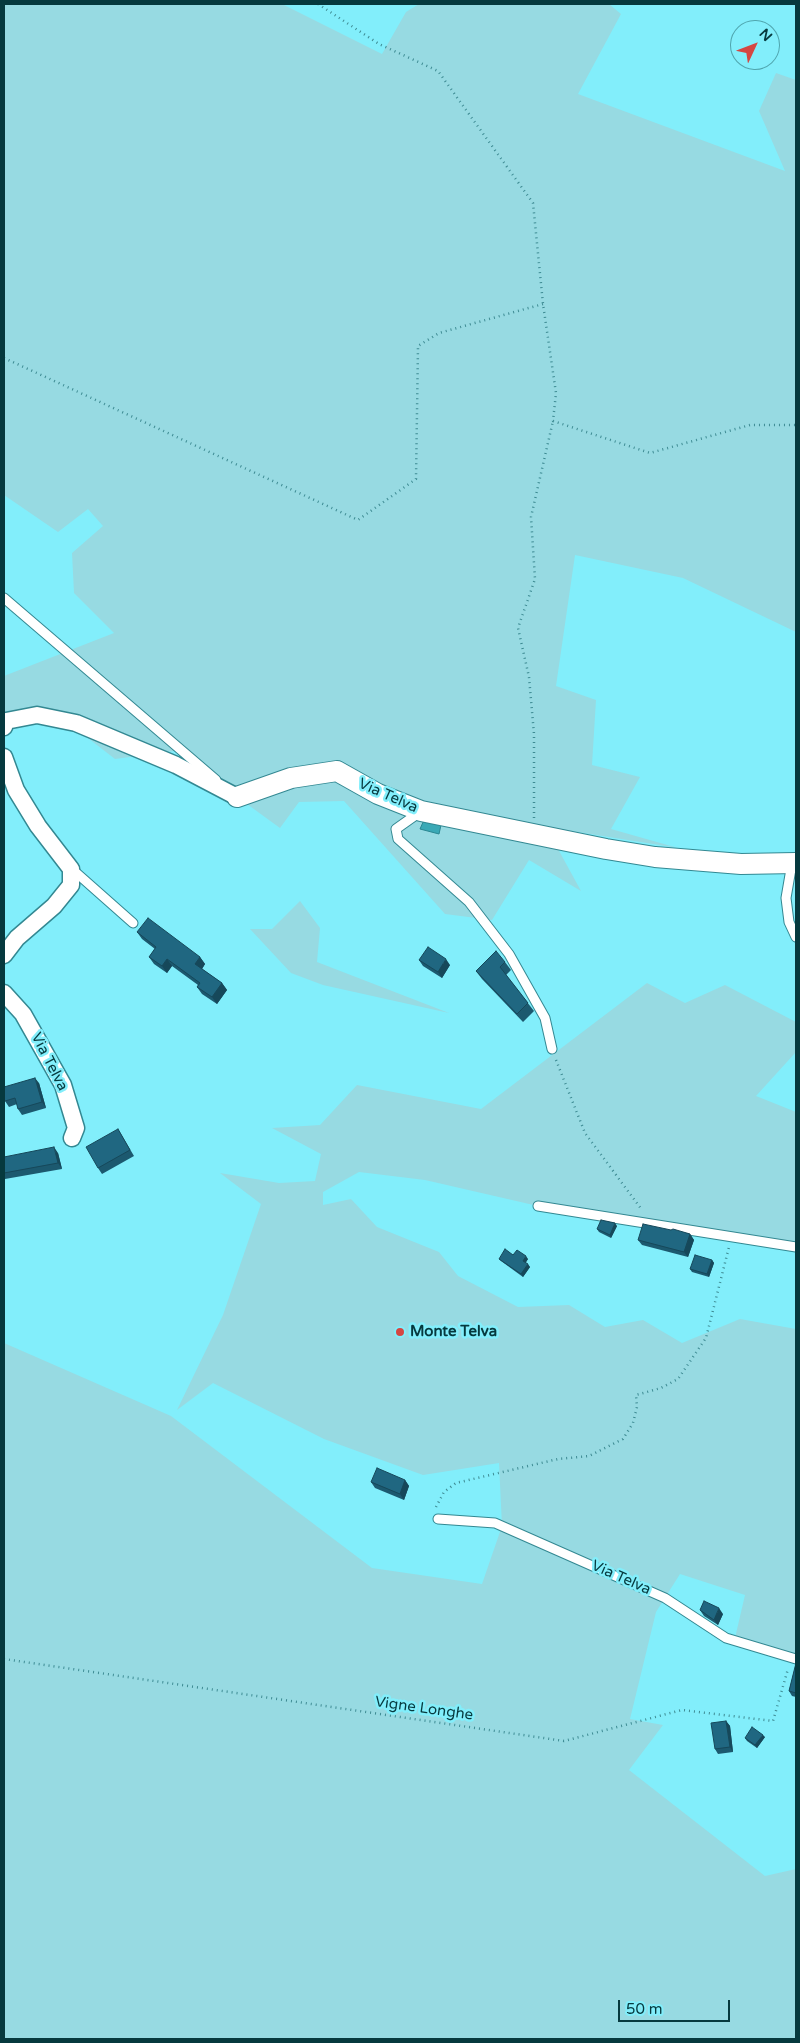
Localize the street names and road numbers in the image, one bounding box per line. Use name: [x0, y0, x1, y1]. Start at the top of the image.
street label: Via Telva: [356, 775, 420, 817]
street label: Via Telva: [27, 1030, 71, 1094]
street label: Via Telva: [589, 1557, 653, 1599]
street label: Vigne Longhe: [374, 1693, 474, 1725]

